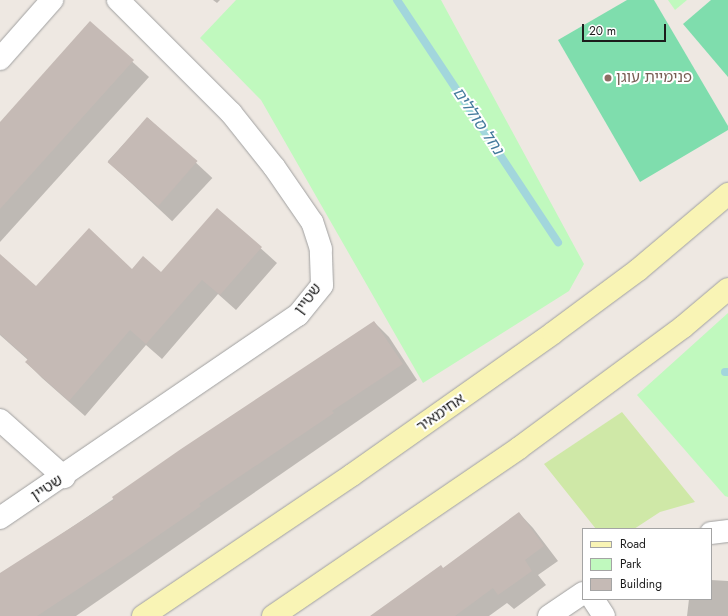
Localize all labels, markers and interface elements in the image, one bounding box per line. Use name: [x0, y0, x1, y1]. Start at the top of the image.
scale bar: [584, 16, 668, 42]
text: 20 m: [589, 22, 616, 40]
place label: פנימיית עוגן: [616, 69, 692, 87]
marker: פנימיית עוגן: [603, 73, 613, 83]
water label: נחל סוללים: [449, 84, 507, 158]
street label: שטיין: [291, 280, 325, 318]
street label: אחימאיר: [413, 390, 469, 436]
street label: שטיין: [28, 471, 66, 505]
legend: [582, 528, 712, 600]
text: Road: [620, 535, 646, 553]
text: Park: [620, 555, 641, 573]
text: Building: [620, 575, 662, 593]

